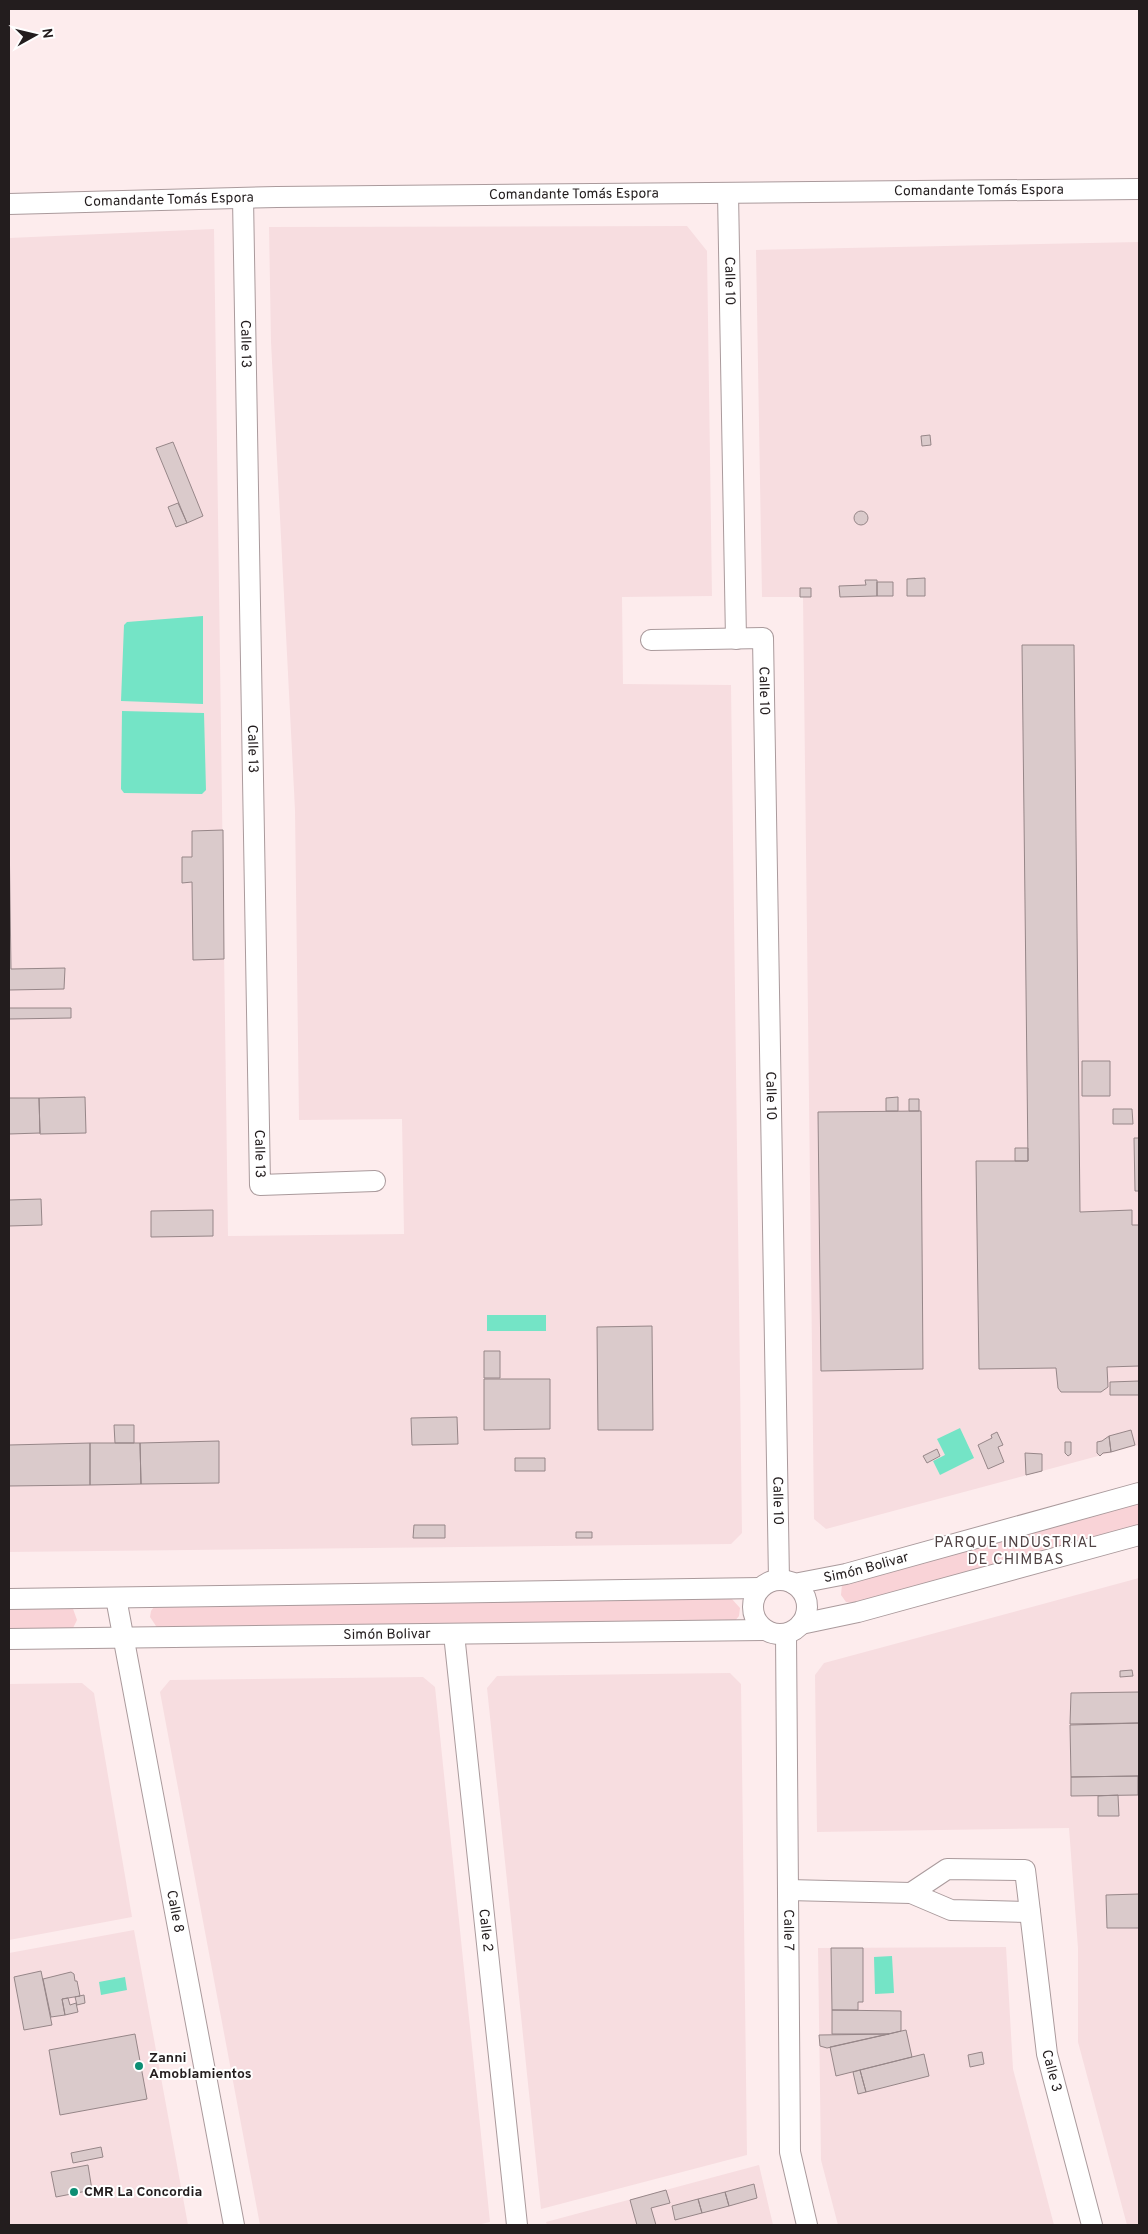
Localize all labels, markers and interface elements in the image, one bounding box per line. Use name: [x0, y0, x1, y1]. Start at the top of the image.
north arrow: [10, 10, 60, 60]
text: N: [37, 27, 56, 40]
street label: Comandante Tomás Espora: [894, 181, 1064, 200]
street label: Comandante Tomás Espora: [489, 185, 659, 204]
street label: Comandante Tomás Espora: [84, 189, 254, 211]
street label: Calle 10: [721, 256, 739, 306]
street label: Calle 13: [237, 320, 254, 368]
street label: Calle 10: [755, 666, 773, 716]
street label: Calle 13: [244, 725, 261, 773]
street label: Calle 10: [762, 1071, 780, 1120]
street label: Calle 13: [251, 1130, 268, 1178]
street label: Calle 10: [769, 1476, 787, 1525]
district label: PARQUE INDUSTRIAL DE CHIMBAS: [934, 1534, 1098, 1570]
street label: Simón Bolivar: [822, 1548, 911, 1587]
street label: Simón Bolivar: [343, 1625, 431, 1644]
street label: Calle 8: [163, 1889, 187, 1934]
street label: Calle 2: [475, 1908, 496, 1953]
street label: Calle 7: [780, 1909, 797, 1951]
street label: Calle 3: [1038, 2048, 1065, 2094]
place label: Zanni Amoblamientos: [149, 2050, 252, 2083]
marker: Zanni Amoblamientos: [133, 2060, 145, 2072]
place label: CMR La Concordia: [84, 2184, 202, 2201]
marker: CMR La Concordia: [68, 2186, 80, 2198]

